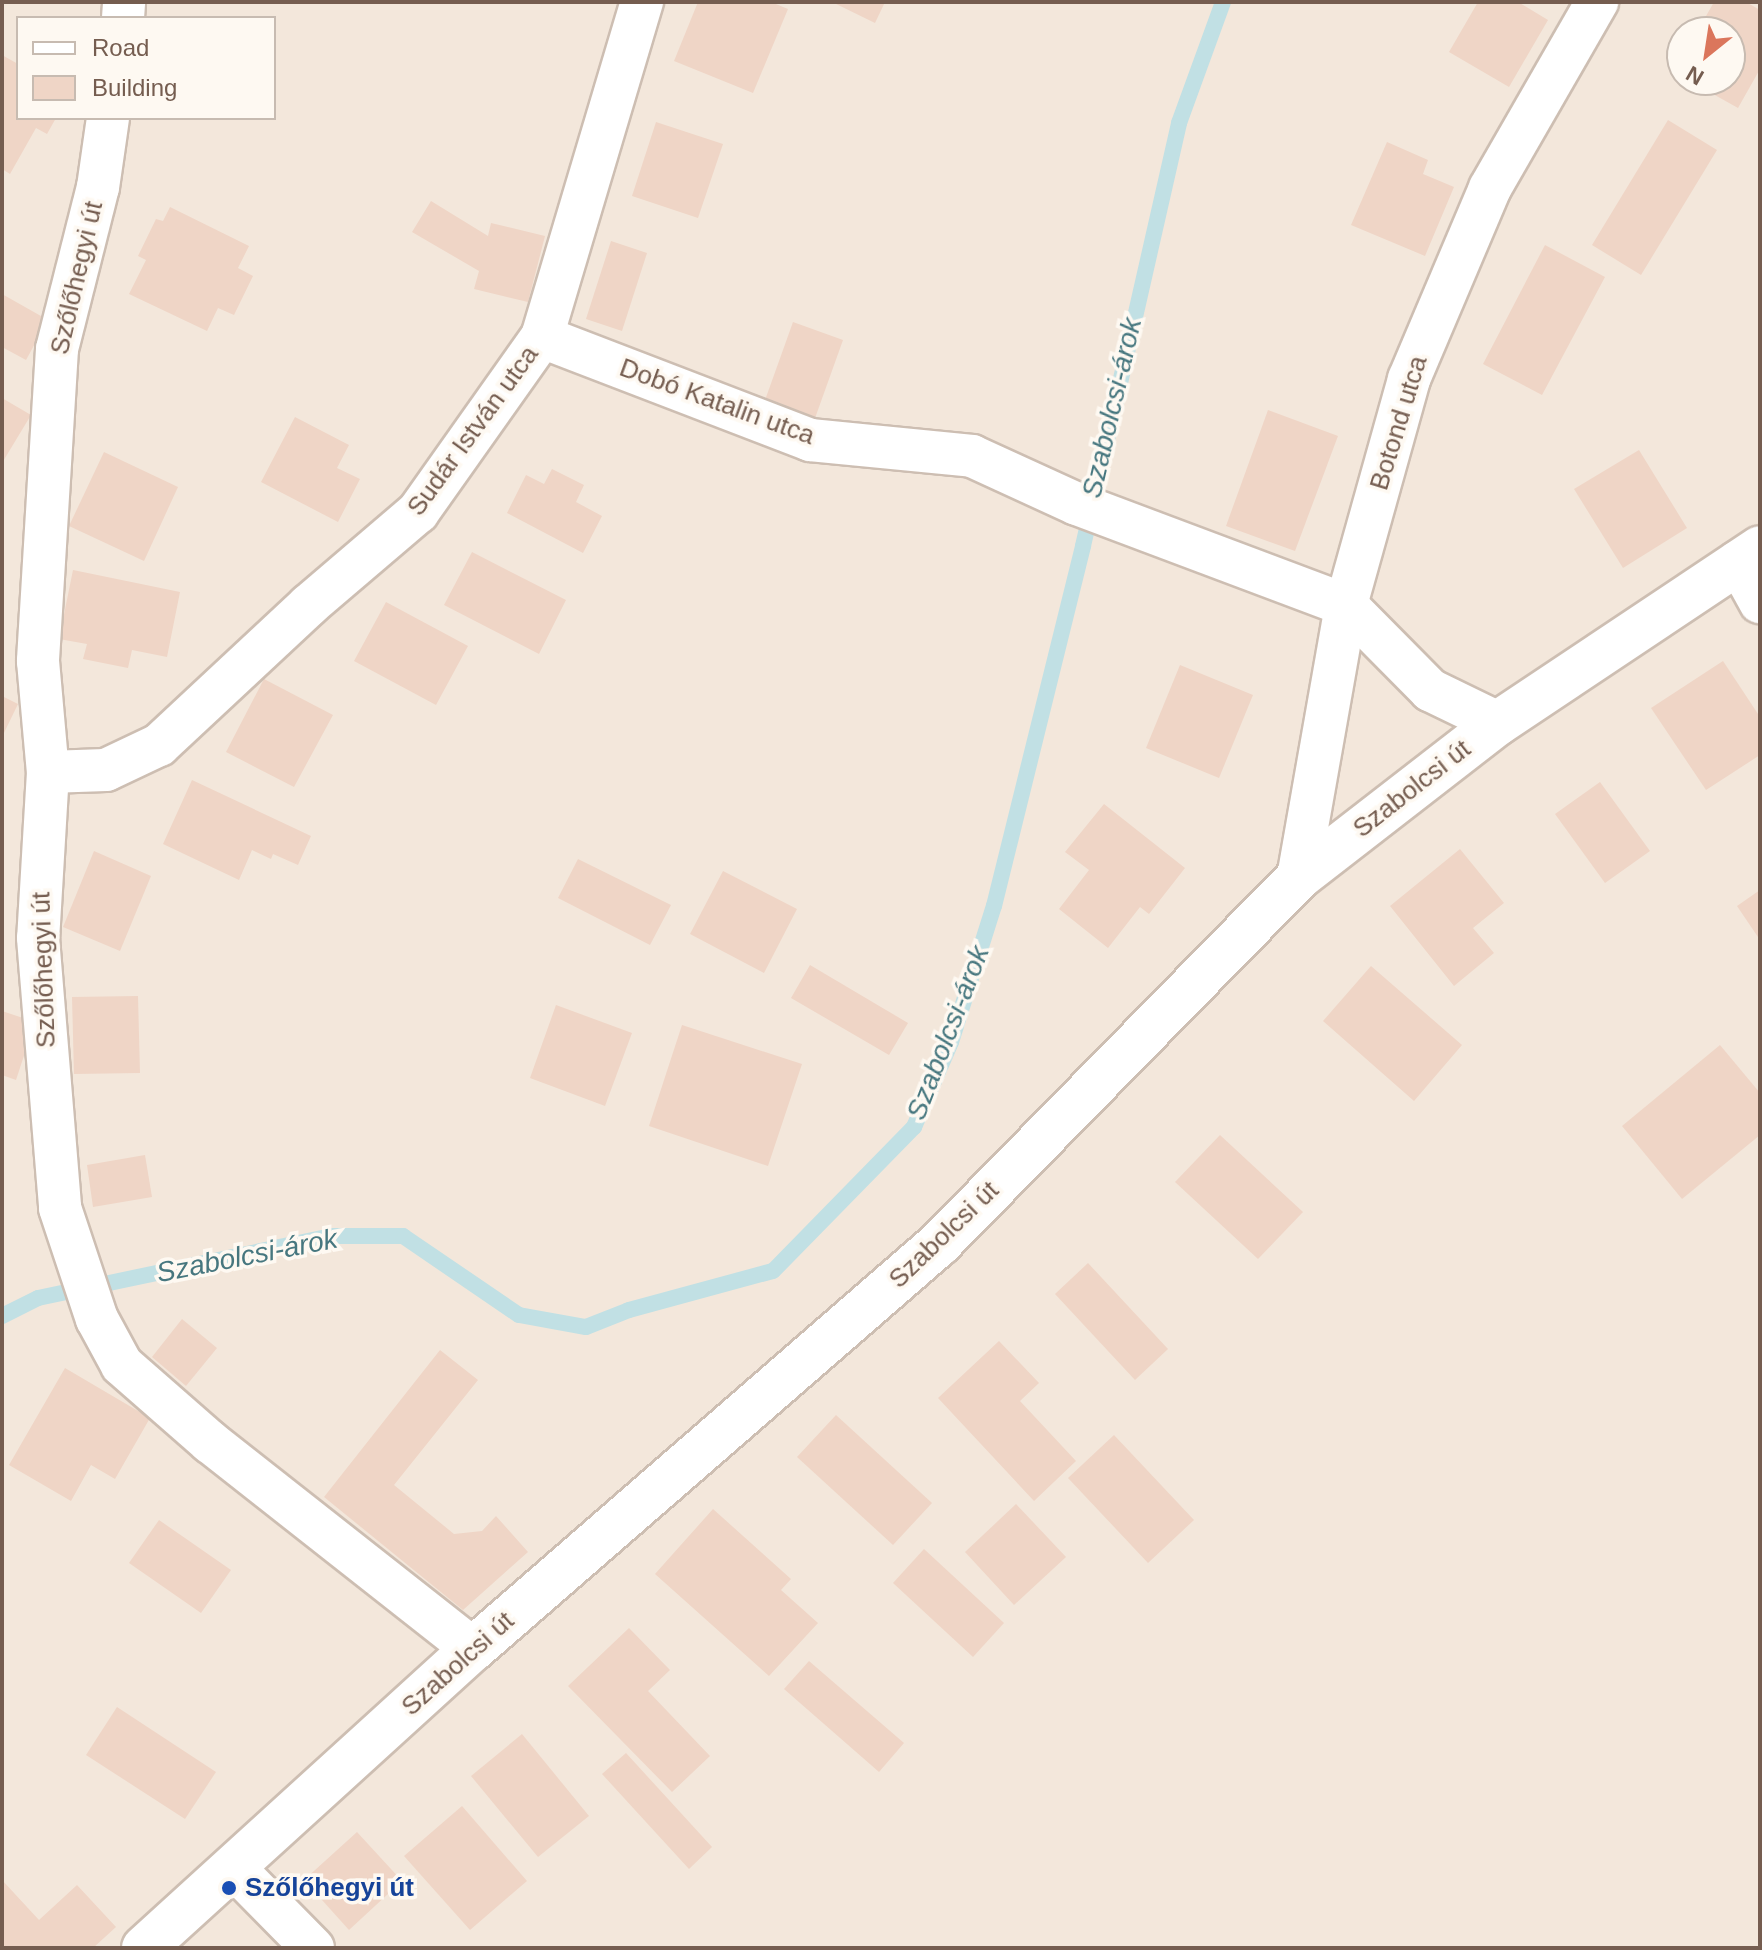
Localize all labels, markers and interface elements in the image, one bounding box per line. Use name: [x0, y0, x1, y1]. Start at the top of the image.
legend: [16, 16, 276, 120]
north arrow: [1666, 16, 1746, 96]
text: Road: [92, 34, 149, 61]
text: N: [1682, 61, 1708, 90]
text: Building: [92, 74, 177, 101]
street label: Szőlőhegyi út: [44, 198, 110, 358]
water label: Szabolcsi-árok: [1075, 315, 1149, 501]
street label: Sudár István utca: [401, 340, 545, 522]
street label: Dobó Katalin utca: [615, 352, 819, 452]
street label: Botond utca: [1364, 352, 1434, 494]
street label: Szabolcsi út: [1347, 734, 1477, 844]
street label: Szőlőhegyi út: [26, 891, 62, 1049]
water label: Szabolcsi-árok: [899, 941, 997, 1125]
street label: Szabolcsi út: [883, 1175, 1005, 1295]
water label: Szabolcsi-árok: [154, 1222, 340, 1290]
street label: Szabolcsi út: [395, 1606, 521, 1722]
place label: Szőlőhegyi út: [245, 1872, 414, 1904]
marker: Szőlőhegyi út: [220, 1879, 238, 1897]

